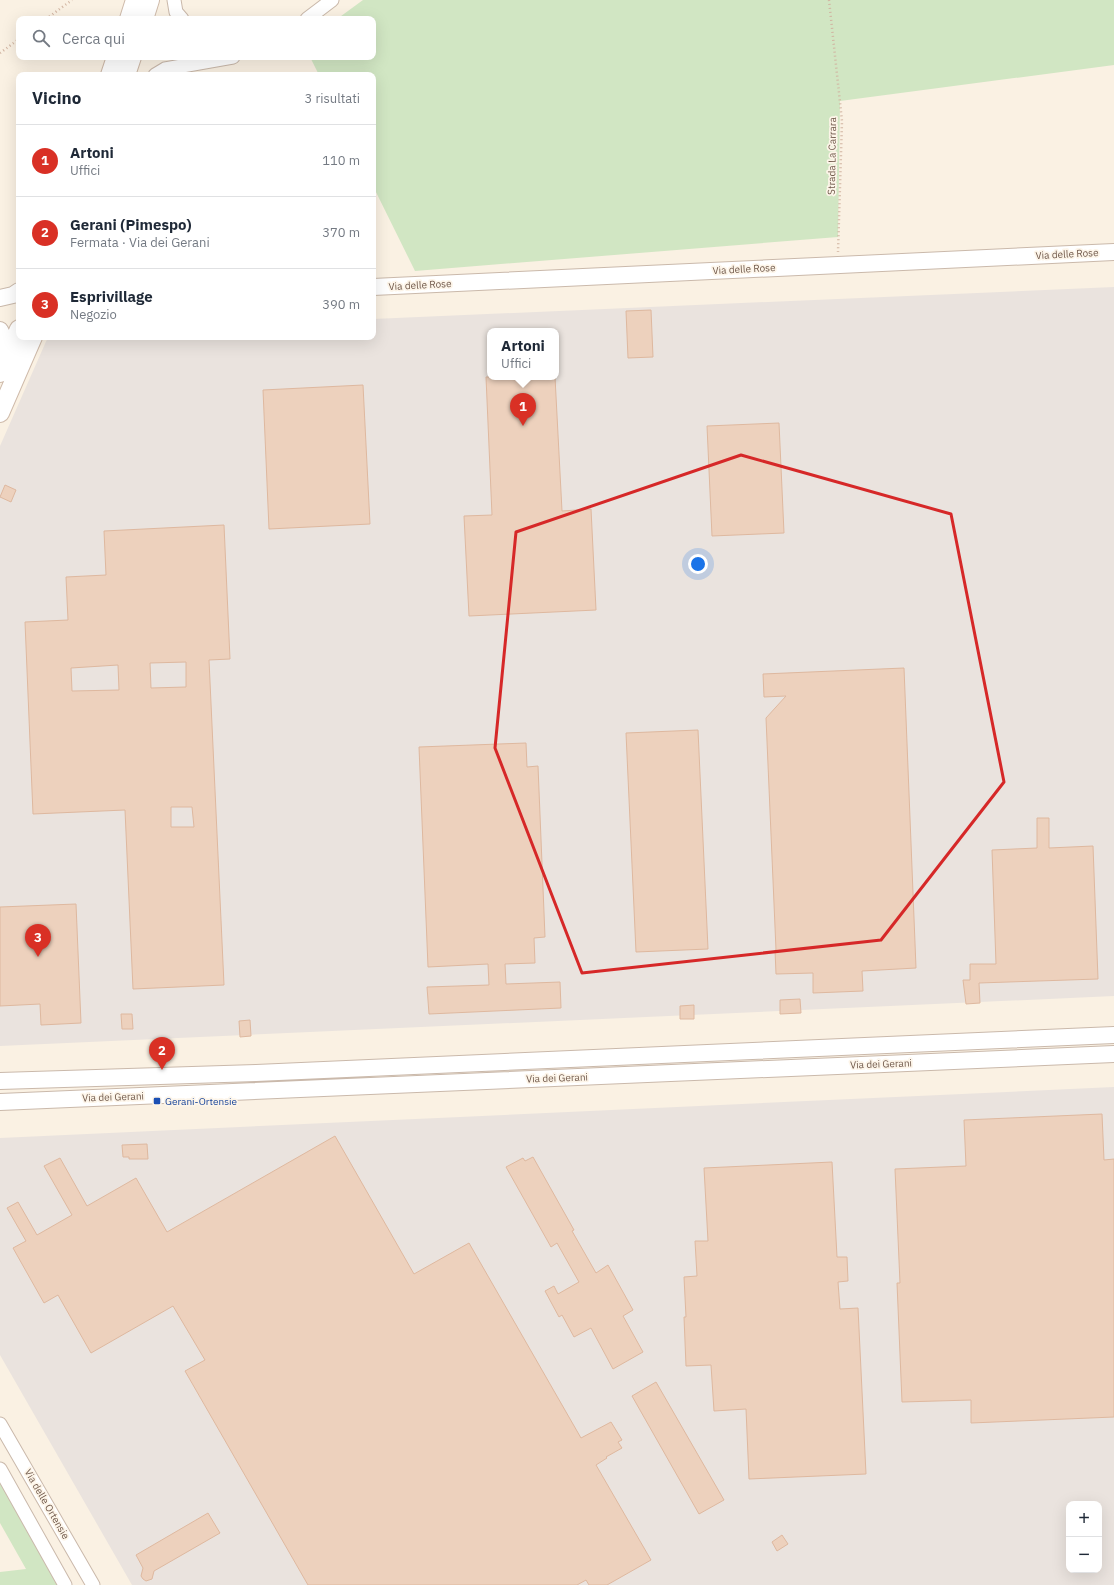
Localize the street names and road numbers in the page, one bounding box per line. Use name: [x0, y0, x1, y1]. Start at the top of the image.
street label: Strada La Carrara: [825, 116, 839, 195]
street label: Via delle Rose: [1035, 246, 1099, 262]
street label: Via delle Rose: [712, 261, 776, 277]
street label: Via delle Rose: [388, 277, 452, 293]
street label: Via dei Gerani: [850, 1056, 912, 1072]
street label: Via dei Gerani: [526, 1070, 588, 1086]
street label: Via dei Gerani: [82, 1089, 144, 1105]
street label: Via delle Ortensie: [22, 1466, 73, 1542]

